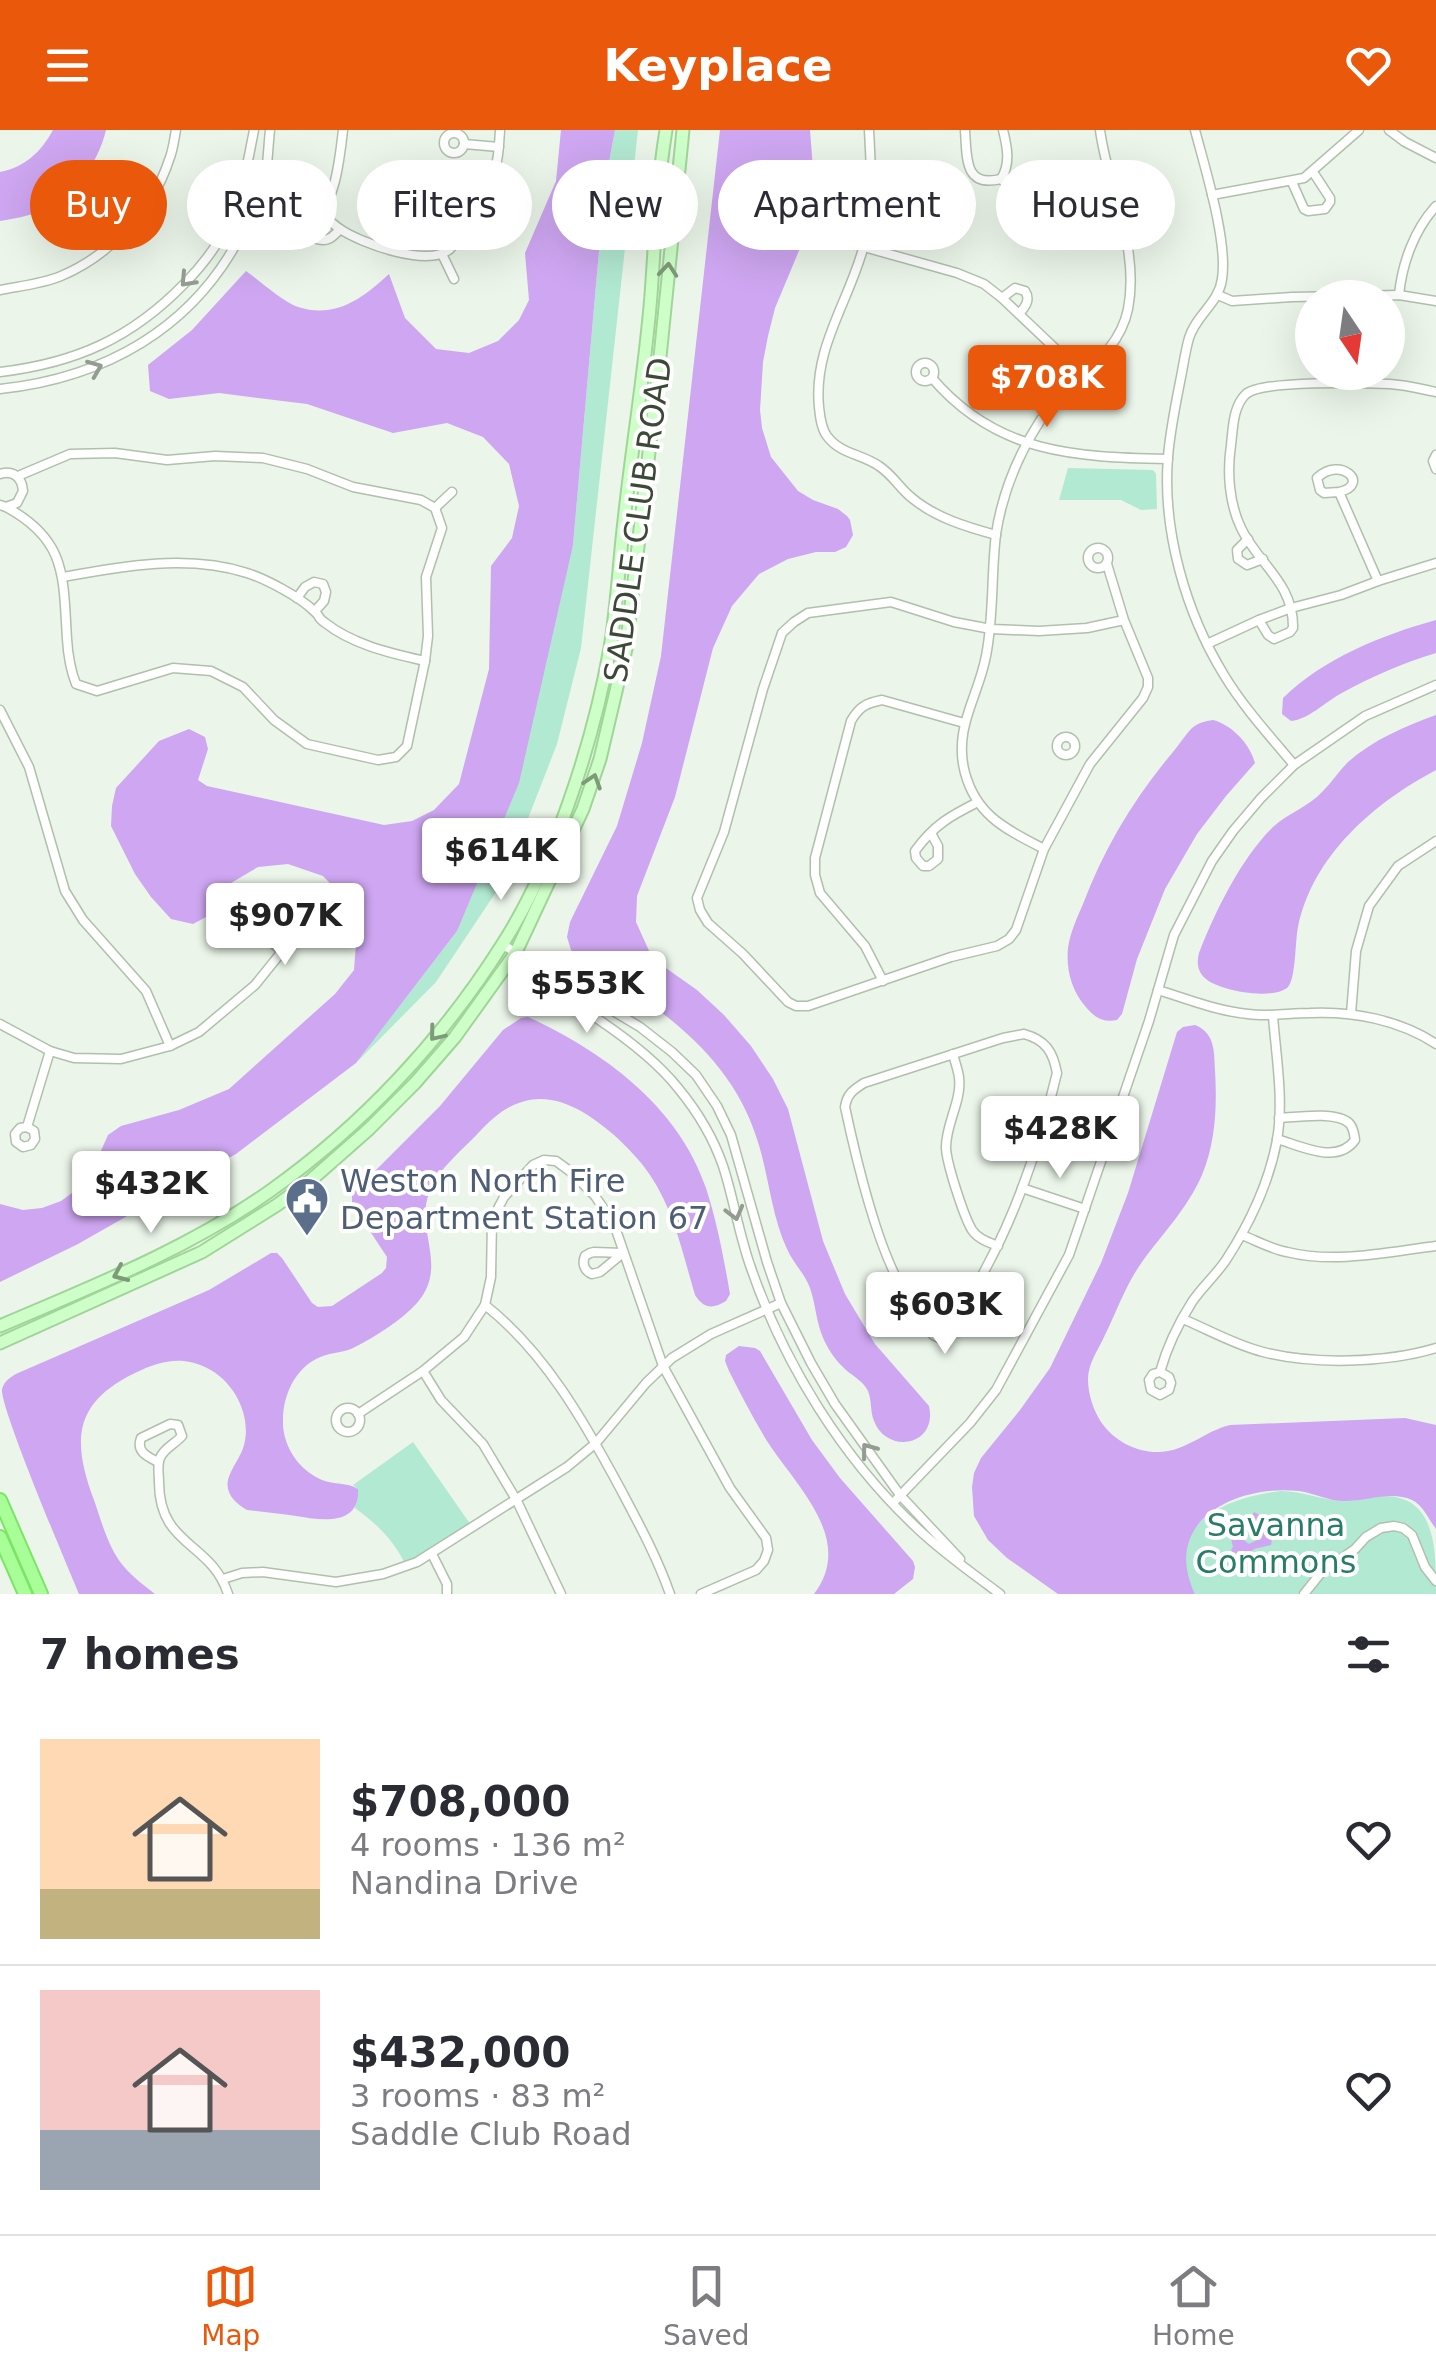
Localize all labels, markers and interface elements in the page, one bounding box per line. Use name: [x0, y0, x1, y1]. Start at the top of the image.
icon: menu: [40, 38, 95, 93]
icon: heart: [1341, 38, 1396, 93]
text: Keyplace: [603, 39, 833, 92]
chip: Buy: [30, 160, 167, 250]
chip: Rent: [187, 160, 337, 250]
chip: Filters: [357, 160, 532, 250]
chip: New: [552, 160, 698, 250]
chip: Apartment: [718, 160, 976, 250]
chip: House: [996, 160, 1175, 250]
one-way arrow: [657, 262, 679, 278]
one-way arrow: [181, 268, 199, 287]
north arrow: [1295, 280, 1405, 390]
map controls: [1295, 280, 1405, 390]
pin: $708K: [977, 345, 1117, 430]
street label: SADDLE CLUB ROAD: [596, 355, 680, 685]
text: $708K: [990, 358, 1104, 396]
one-way arrow: [85, 359, 102, 379]
one-way arrow: [581, 773, 601, 790]
pin: $614K: [431, 818, 571, 903]
text: $614K: [444, 831, 558, 869]
pin: $907K: [215, 883, 355, 968]
text: $907K: [228, 896, 342, 934]
pin: $553K: [517, 951, 657, 1036]
text: $553K: [530, 964, 644, 1002]
one-way arrow: [430, 1023, 448, 1041]
pin: $428K: [990, 1096, 1130, 1181]
text: $428K: [1003, 1109, 1117, 1147]
pin: $432K: [81, 1151, 221, 1236]
place label: Weston North Fire Department Station 67: [340, 1162, 708, 1237]
text: $432K: [94, 1164, 208, 1202]
public building icon: Weston North Fire Department Station 67: [284, 1176, 330, 1237]
one-way arrow: [724, 1204, 745, 1221]
one-way arrow: [112, 1262, 130, 1282]
pin: $603K: [875, 1272, 1015, 1357]
text: $603K: [888, 1285, 1002, 1323]
one-way arrow: [863, 1443, 880, 1461]
park label: Savanna Commons: [1196, 1506, 1356, 1581]
icon: filters: [1341, 1627, 1396, 1682]
text: 7 homes: [40, 1630, 240, 1679]
text: $708,000: [350, 1777, 571, 1826]
icon: home: [120, 1779, 240, 1899]
icon: heart: [1341, 1812, 1396, 1867]
text: 4 rooms · 136 m²: [350, 1826, 626, 1864]
text: Nandina Drive: [350, 1864, 578, 1902]
text: $432,000: [350, 2028, 571, 2077]
icon: home: [120, 2030, 240, 2150]
icon: heart: [1341, 2063, 1396, 2118]
text: 3 rooms · 83 m²: [350, 2077, 605, 2115]
text: Saddle Club Road: [350, 2115, 632, 2153]
tab: Map: [201, 2259, 260, 2352]
tab: Saved: [663, 2259, 749, 2352]
tab: Home: [1152, 2259, 1235, 2352]

